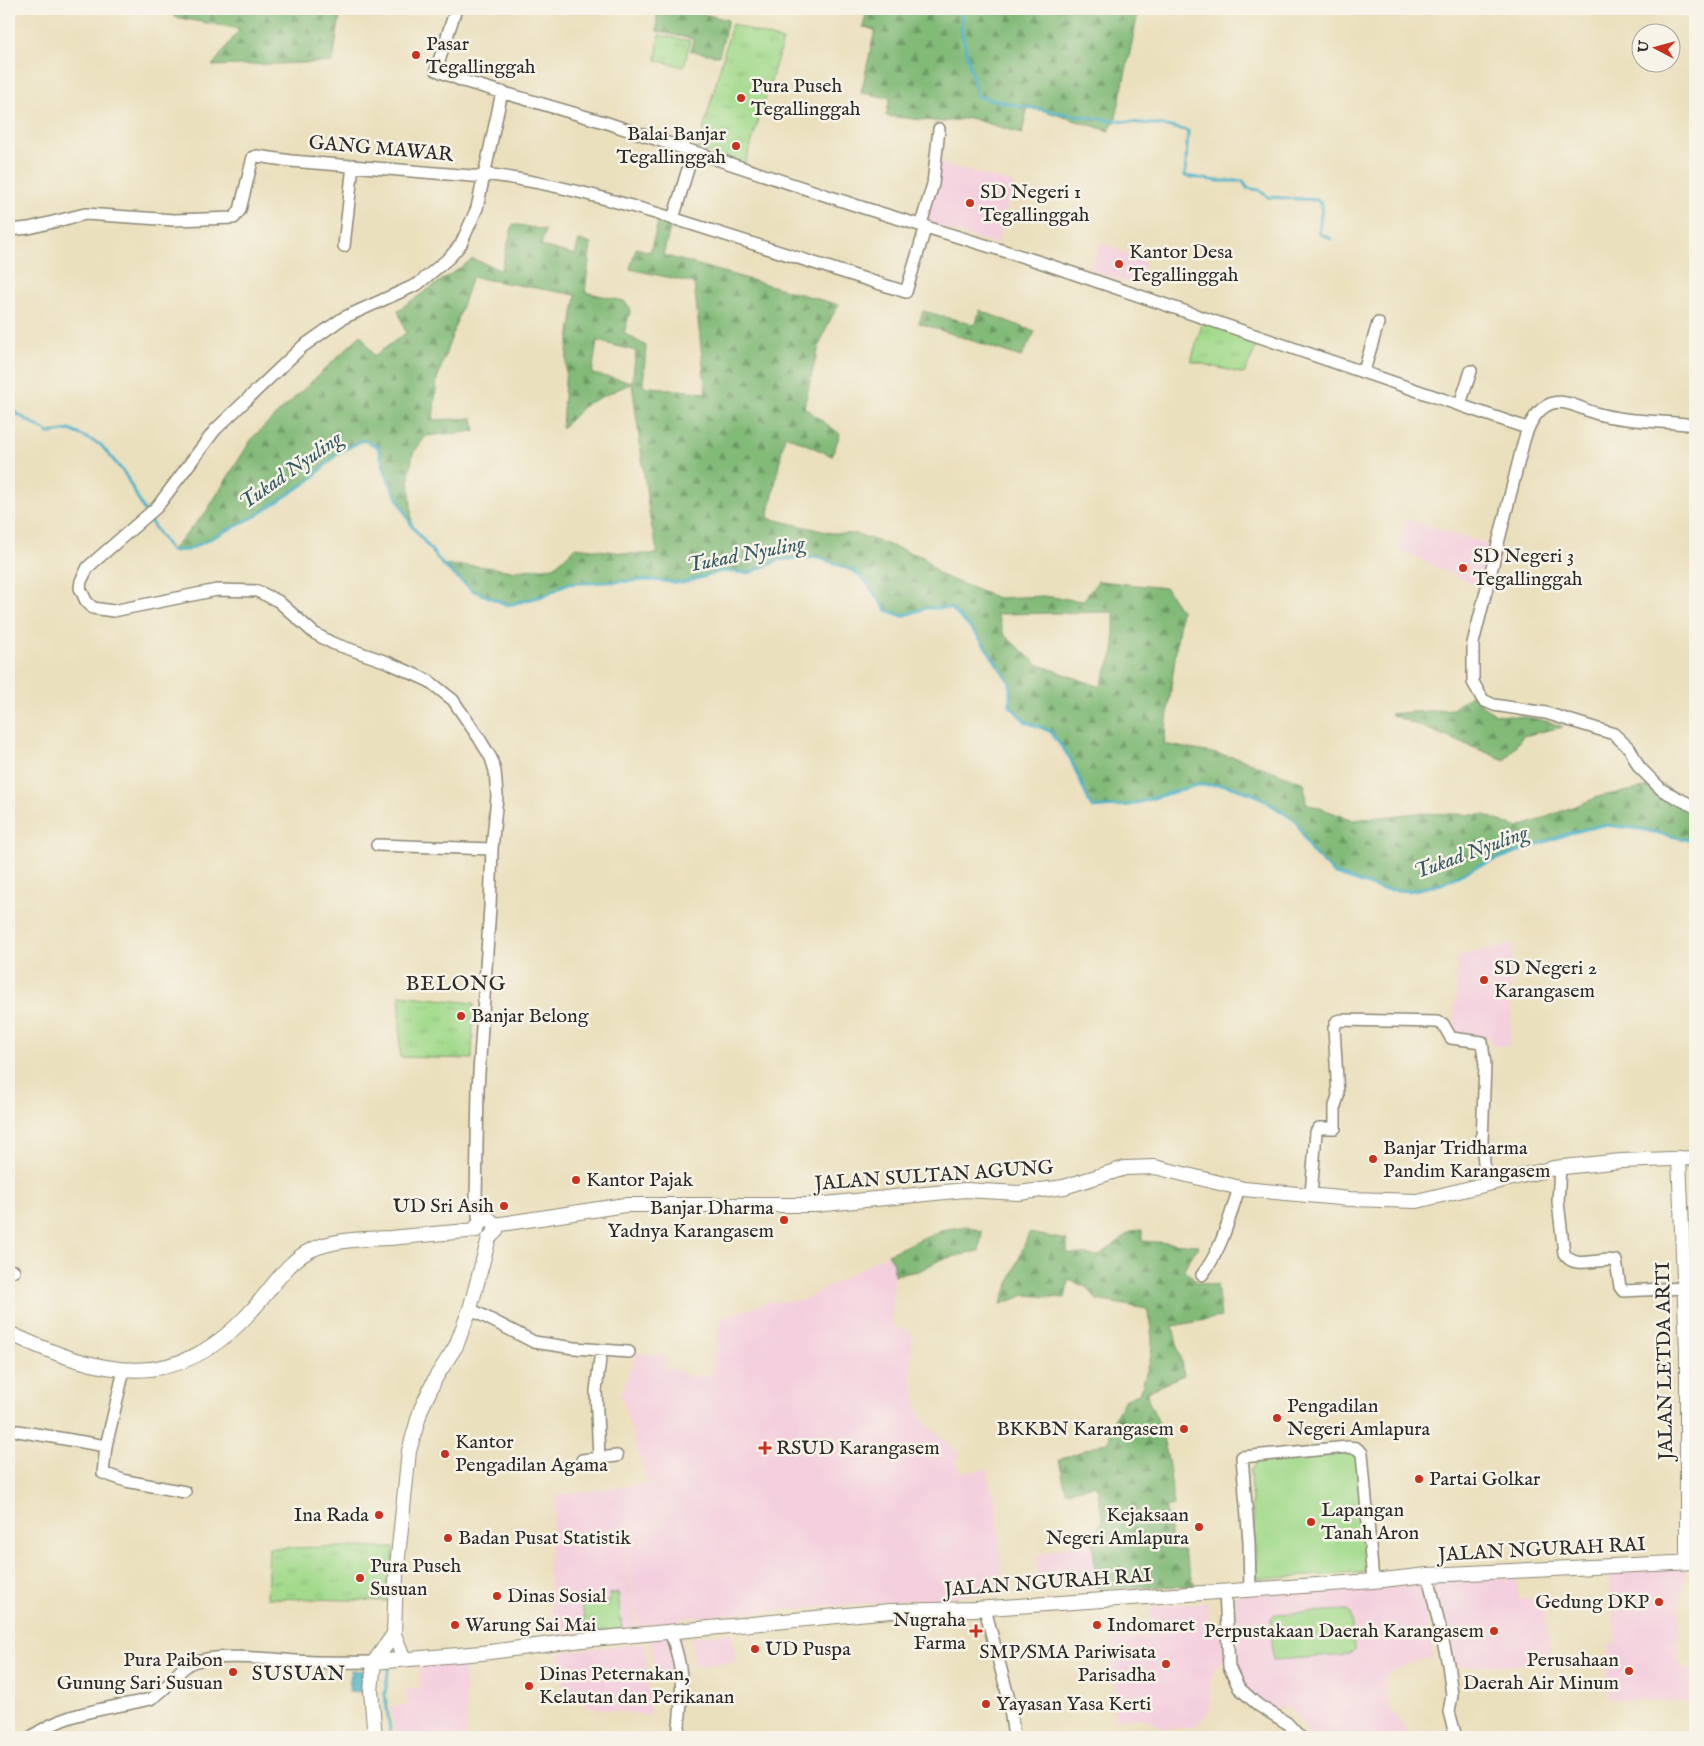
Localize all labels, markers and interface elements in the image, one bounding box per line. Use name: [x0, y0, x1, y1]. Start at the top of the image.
north arrow: [1632, 22, 1682, 72]
place label: Pasar Tegallinggah: [426, 32, 536, 80]
text: U: [1634, 39, 1654, 55]
marker: Pasar Tegallinggah: [410, 49, 422, 61]
place label: Pura Puseh Tegallinggah: [751, 74, 861, 122]
marker: Pura Puseh Tegallinggah: [735, 92, 747, 104]
place label: Balai Banjar Tegallinggah: [617, 122, 727, 170]
street label: GANG MAWAR: [308, 130, 455, 168]
marker: Balai Banjar Tegallinggah: [730, 140, 742, 152]
place label: SD Negeri 1 Tegallinggah: [980, 180, 1090, 228]
marker: SD Negeri 1 Tegallinggah: [964, 197, 976, 209]
place label: Kantor Desa Tegallinggah: [1129, 240, 1239, 288]
marker: Kantor Desa Tegallinggah: [1113, 258, 1125, 270]
water label: Tukad Nyuling: [234, 425, 348, 516]
water label: Tukad Nyuling: [685, 530, 808, 580]
place label: SD Negeri 3 Tegallinggah: [1473, 544, 1583, 592]
marker: SD Negeri 3 Tegallinggah: [1457, 562, 1469, 574]
water label: Tukad Nyuling: [1410, 820, 1533, 886]
place label: SD Negeri 2 Karangasem: [1494, 956, 1597, 1004]
district label: BELONG: [405, 971, 507, 998]
marker: SD Negeri 2 Karangasem: [1478, 974, 1490, 986]
place label: Banjar Belong: [471, 1004, 590, 1029]
marker: Banjar Belong: [455, 1010, 467, 1022]
place label: Banjar Tridharma Pandim Karangasem: [1383, 1136, 1550, 1184]
marker: Banjar Tridharma Pandim Karangasem: [1367, 1153, 1379, 1165]
street label: JALAN SULTAN AGUNG: [812, 1155, 1054, 1197]
place label: Kantor Pajak: [586, 1168, 693, 1193]
marker: Kantor Pajak: [570, 1174, 582, 1186]
place label: UD Sri Asih: [393, 1194, 494, 1219]
place label: Banjar Dharma Yadnya Karangasem: [608, 1196, 774, 1244]
marker: UD Sri Asih: [498, 1200, 510, 1212]
marker: Banjar Dharma Yadnya Karangasem: [778, 1214, 790, 1226]
street label: JALAN LETDA ARTI: [1651, 1261, 1679, 1462]
place label: Pengadilan Negeri Amlapura: [1287, 1394, 1431, 1442]
marker: Pengadilan Negeri Amlapura: [1271, 1412, 1283, 1424]
place label: BKKBN Karangasem: [996, 1417, 1174, 1442]
marker: BKKBN Karangasem: [1178, 1423, 1190, 1435]
place label: Kantor Pengadilan Agama: [455, 1430, 608, 1478]
place label: RSUD Karangasem: [776, 1436, 940, 1461]
marker: RSUD Karangasem: [758, 1441, 772, 1455]
marker: Kantor Pengadilan Agama: [439, 1448, 451, 1460]
place label: Partai Golkar: [1429, 1467, 1541, 1492]
marker: Partai Golkar: [1413, 1473, 1425, 1485]
place label: Lapangan Tanah Aron: [1321, 1498, 1420, 1546]
place label: Ina Rada: [294, 1503, 369, 1528]
place label: Kejaksaan Negeri Amlapura: [1046, 1503, 1189, 1551]
marker: Ina Rada: [373, 1509, 385, 1521]
marker: Lapangan Tanah Aron: [1305, 1516, 1317, 1528]
marker: Kejaksaan Negeri Amlapura: [1193, 1521, 1205, 1533]
place label: Badan Pusat Statistik: [458, 1526, 631, 1551]
marker: Badan Pusat Statistik: [442, 1532, 454, 1544]
street label: JALAN NGURAH RAI: [1436, 1532, 1647, 1568]
place label: Pura Puseh Susuan: [370, 1554, 461, 1602]
street label: JALAN NGURAH RAI: [942, 1563, 1153, 1603]
marker: Pura Puseh Susuan: [354, 1572, 366, 1584]
place label: Dinas Sosial: [507, 1584, 607, 1609]
marker: Dinas Sosial: [491, 1590, 503, 1602]
place label: Gedung DKP: [1535, 1590, 1649, 1615]
marker: Gedung DKP: [1653, 1596, 1665, 1608]
place label: Nugraha Farma: [893, 1608, 966, 1656]
place label: Warung Sai Mai: [465, 1613, 596, 1638]
place label: Indomaret: [1107, 1613, 1195, 1638]
marker: Warung Sai Mai: [449, 1619, 461, 1631]
marker: Indomaret: [1091, 1619, 1103, 1631]
place label: Perpustakaan Daerah Karangasem: [1204, 1619, 1484, 1644]
marker: Nugraha Farma: [970, 1625, 982, 1637]
marker: Perpustakaan Daerah Karangasem: [1488, 1625, 1500, 1637]
place label: UD Puspa: [765, 1637, 851, 1662]
place label: SMP/SMA Pariwisata Parisadha: [979, 1640, 1156, 1688]
marker: UD Puspa: [749, 1643, 761, 1655]
place label: Pura Paibon Gunung Sari Susuan: [57, 1648, 223, 1696]
place label: Perusahaan Daerah Air Minum: [1463, 1648, 1619, 1696]
marker: SMP/SMA Pariwisata Parisadha: [1160, 1658, 1172, 1670]
district label: SUSUAN: [252, 1661, 346, 1688]
place label: Dinas Peternakan, Kelautan dan Perikanan: [539, 1662, 735, 1710]
marker: Perusahaan Daerah Air Minum: [1623, 1665, 1635, 1677]
marker: Pura Paibon Gunung Sari Susuan: [227, 1666, 239, 1678]
marker: Dinas Peternakan, Kelautan dan Perikanan: [523, 1680, 535, 1692]
place label: Yayasan Yasa Kerti: [996, 1692, 1151, 1717]
marker: Yayasan Yasa Kerti: [980, 1698, 992, 1710]

